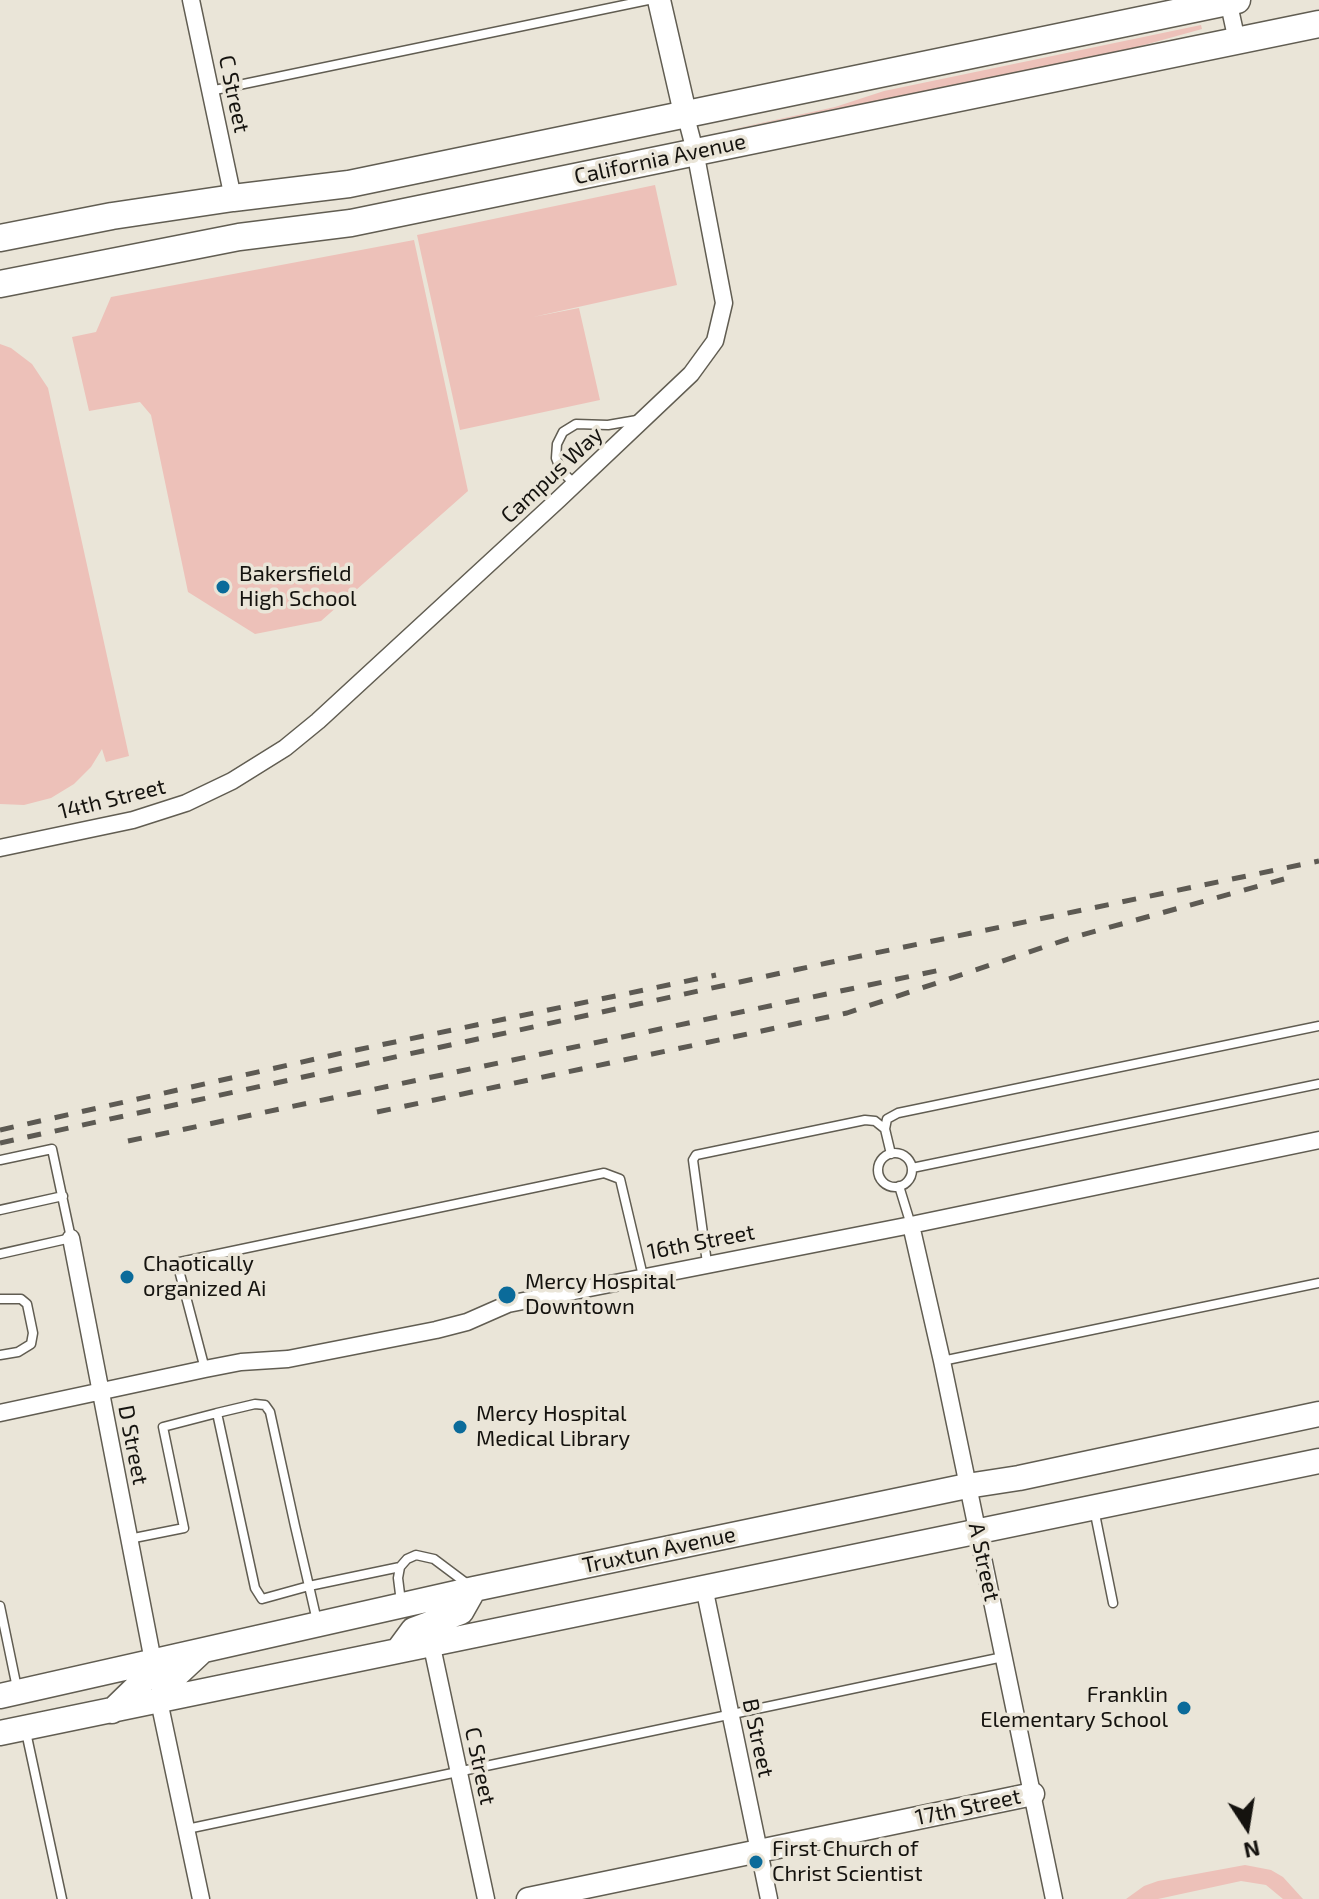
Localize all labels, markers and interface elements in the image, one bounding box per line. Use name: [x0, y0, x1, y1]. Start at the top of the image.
street label: C Street: [213, 53, 255, 135]
street label: California Avenue: [572, 128, 748, 190]
street label: Campus Way: [496, 421, 608, 529]
place label: Bakersfield High School: [239, 561, 357, 612]
marker: Bakersfield High School: [214, 578, 232, 596]
street label: 14th Street: [56, 773, 168, 825]
street label: 16th Street: [645, 1219, 757, 1265]
place label: Chaotically organized Ai: [143, 1251, 266, 1302]
marker: Chaotically organized Ai: [118, 1268, 136, 1286]
place label: Mercy Hospital Downtown: [525, 1269, 676, 1320]
marker: Mercy Hospital Downtown: [496, 1284, 518, 1306]
place label: Mercy Hospital Medical Library: [476, 1401, 630, 1452]
street label: D Street: [112, 1403, 154, 1487]
marker: Mercy Hospital Medical Library: [451, 1418, 469, 1436]
street label: A Street: [963, 1520, 1005, 1604]
street label: Truxtun Avenue: [580, 1521, 738, 1579]
place label: Franklin Elementary School: [980, 1682, 1168, 1734]
street label: B Street: [737, 1696, 779, 1780]
marker: Franklin Elementary School: [1175, 1699, 1193, 1717]
street label: C Street: [459, 1725, 501, 1807]
street label: 17th Street: [913, 1783, 1023, 1831]
north arrow: [1207, 1787, 1287, 1867]
place label: First Church of Christ Scientist: [772, 1836, 923, 1888]
text: N: [1242, 1836, 1262, 1865]
marker: First Church of Christ Scientist: [747, 1853, 765, 1871]

